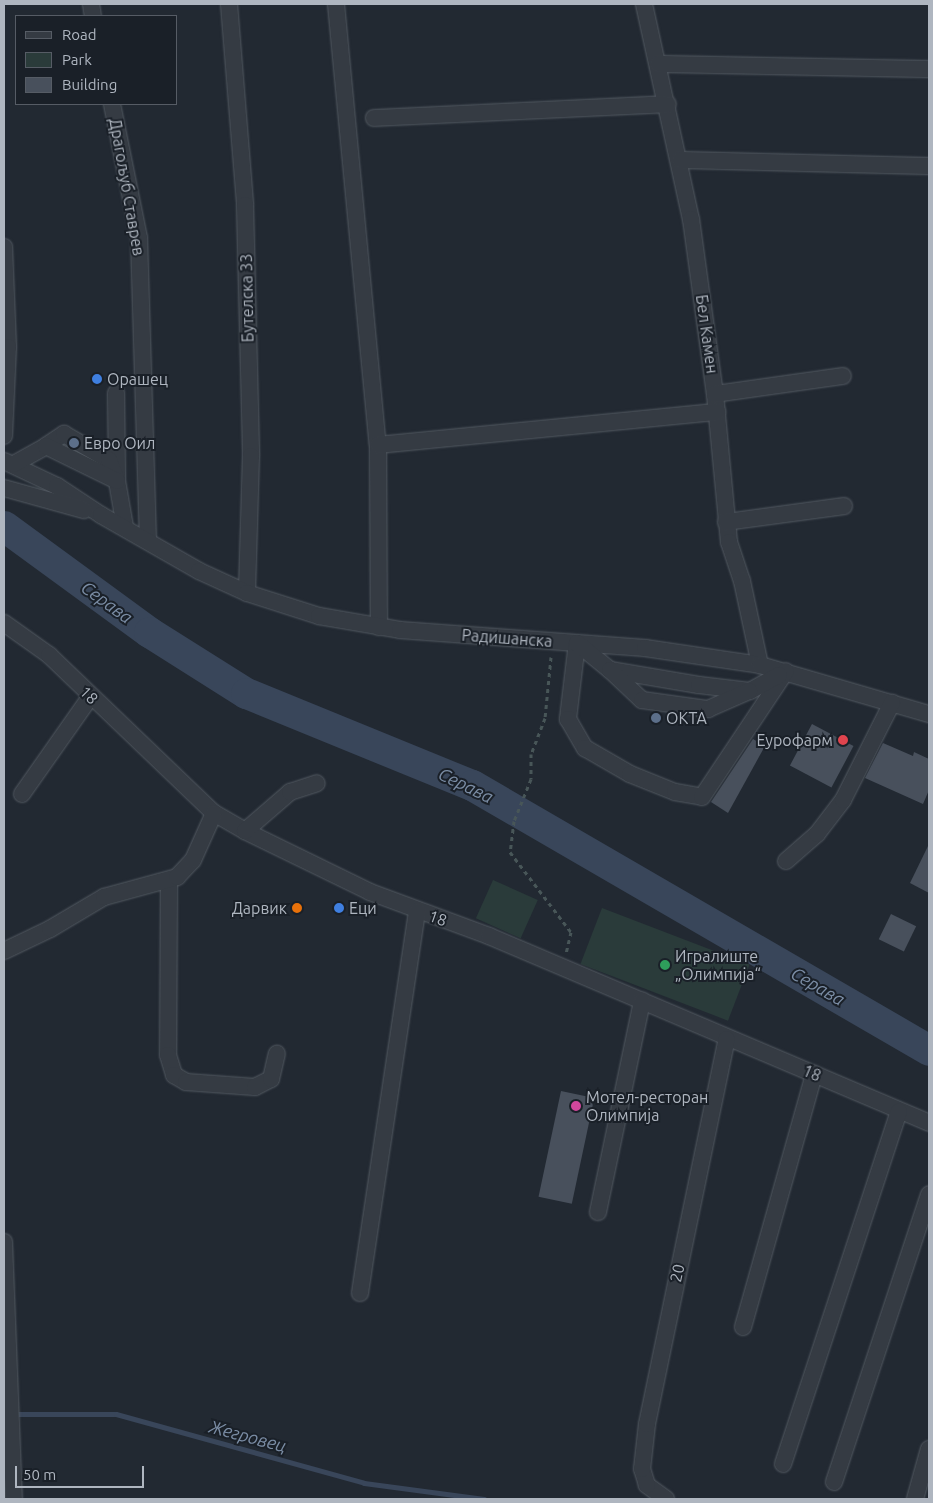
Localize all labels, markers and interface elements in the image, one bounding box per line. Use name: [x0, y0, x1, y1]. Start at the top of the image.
legend: [15, 15, 178, 105]
text: Road: [62, 26, 97, 43]
text: Park: [62, 51, 92, 68]
text: Building: [62, 76, 117, 93]
street label: Драгољуб Ставрев: [105, 117, 149, 257]
street label: Бутелска 33: [237, 253, 257, 343]
street label: Бел Камен: [692, 293, 722, 375]
place label: Орашец: [107, 369, 168, 389]
marker: Орашец: [91, 373, 103, 385]
place label: Евро Оил: [84, 433, 155, 453]
marker: Евро Оил: [68, 437, 80, 449]
water label: Серава: [77, 576, 137, 628]
street label: Радишанска: [461, 625, 553, 651]
street label: 18: [76, 682, 102, 708]
place label: OKTA: [666, 708, 707, 728]
marker: OKTA: [650, 712, 662, 724]
place label: Еурофарм: [756, 730, 833, 750]
marker: Еурофарм: [837, 734, 849, 746]
water label: Серава: [435, 762, 497, 808]
place label: Дарвик: [232, 898, 287, 918]
place label: Еци: [349, 898, 377, 918]
marker: Дарвик: [291, 902, 303, 914]
marker: Еци: [333, 902, 345, 914]
street label: 18: [426, 906, 450, 930]
place label: Игралиште „Олимпија“: [675, 946, 761, 984]
marker: Игралиште „Олимпија“: [659, 959, 671, 971]
water label: Серава: [787, 962, 849, 1010]
street label: 18: [800, 1061, 824, 1085]
place label: Мотел-ресторан Олимпија: [586, 1087, 708, 1125]
marker: Мотел-ресторан Олимпија: [570, 1100, 582, 1112]
street label: 20: [666, 1262, 688, 1284]
water label: Жегровец: [207, 1415, 289, 1457]
scale bar: [18, 1456, 146, 1488]
text: 50 m: [23, 1466, 56, 1483]

